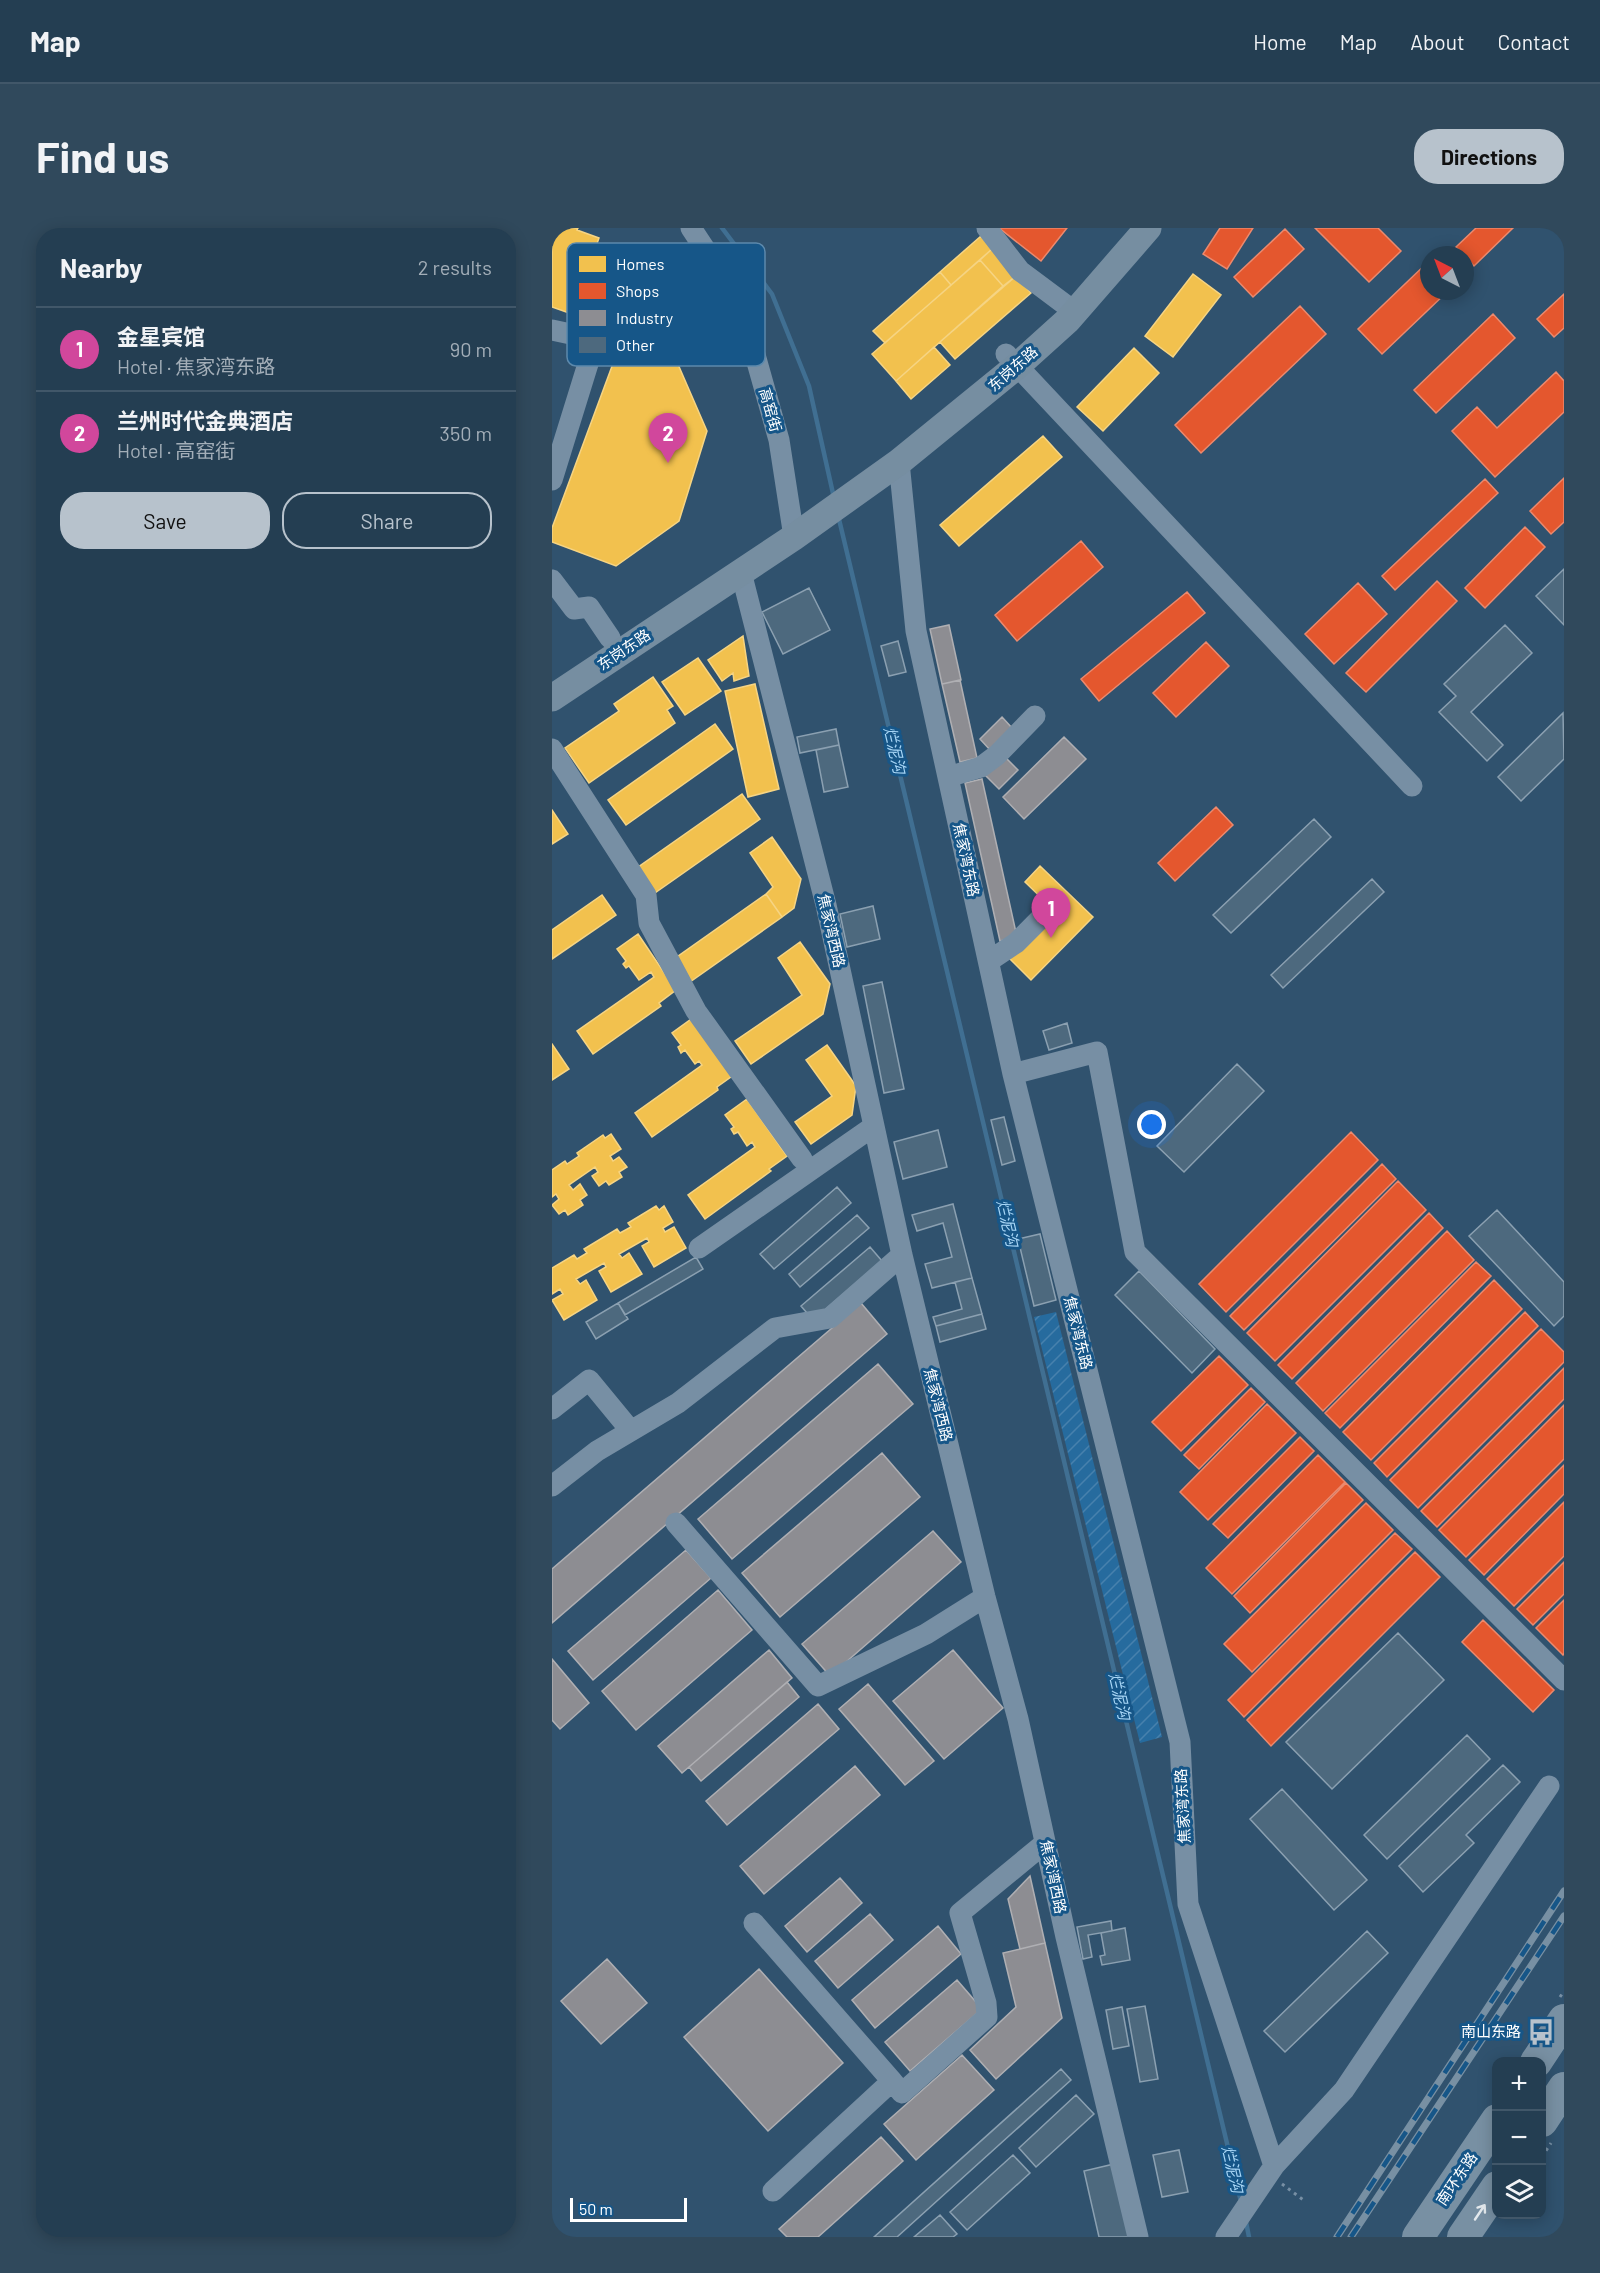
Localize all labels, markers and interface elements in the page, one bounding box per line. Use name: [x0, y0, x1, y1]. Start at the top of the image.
text: Map: [30, 24, 81, 58]
text: Home: [1253, 29, 1307, 54]
text: Map: [1340, 29, 1377, 54]
text: About: [1410, 29, 1465, 54]
text: Contact: [1498, 29, 1570, 54]
button: Directions: [1414, 129, 1564, 184]
text: Find us: [36, 131, 169, 181]
legend: [567, 243, 765, 366]
north arrow: [1420, 246, 1474, 300]
text: Nearby: [60, 252, 142, 283]
text: Homes: [616, 254, 664, 273]
text: 2 results: [418, 255, 492, 279]
text: Shops: [616, 281, 659, 300]
text: Industry: [616, 308, 674, 327]
text: 金星宾馆: [117, 323, 205, 349]
text: Other: [616, 335, 655, 354]
text: 1: [76, 337, 83, 361]
text: 90 m: [450, 337, 492, 361]
street label: 东岗东路: [984, 342, 1041, 395]
text: Hotel · 焦家湾东路: [117, 354, 275, 378]
street label: 高窑街: [756, 386, 786, 434]
text: 兰州时代金典酒店: [117, 407, 293, 433]
pin: 2: [648, 414, 688, 463]
text: 2: [74, 421, 85, 445]
text: 350 m: [440, 421, 492, 445]
text: Hotel · 高窑街: [117, 438, 235, 462]
button: Save: [60, 492, 270, 549]
button: Share: [282, 492, 492, 549]
street label: 东岗东路: [594, 625, 653, 673]
water label: 烂泥沟: [881, 724, 911, 777]
street label: 焦家湾东路: [950, 821, 984, 898]
pin: 1: [1032, 888, 1070, 938]
street label: 焦家湾西路: [815, 892, 849, 969]
your location: [1137, 1110, 1166, 1139]
water label: 烂泥沟: [994, 1197, 1024, 1250]
street label: 焦家湾东路: [1061, 1294, 1097, 1371]
street label: 焦家湾西路: [921, 1366, 957, 1443]
water label: 烂泥沟: [1106, 1670, 1136, 1723]
street label: 焦家湾东路: [1171, 1768, 1193, 1844]
street label: 焦家湾西路: [1037, 1838, 1071, 1915]
bus stop icon: 南山东路: [1526, 2017, 1556, 2047]
place label: 南山东路: [1461, 2022, 1521, 2040]
map controls: [1492, 2057, 1546, 2219]
button: +: [1492, 2057, 1546, 2111]
button: −: [1492, 2111, 1546, 2165]
water label: 烂泥沟: [1219, 2143, 1249, 2196]
street label: 南环东路: [1432, 2149, 1480, 2208]
button: layers: [1492, 2165, 1546, 2219]
scale bar: [570, 2195, 687, 2222]
text: 50 m: [579, 2199, 613, 2218]
one-way arrow: [1474, 2205, 1486, 2221]

